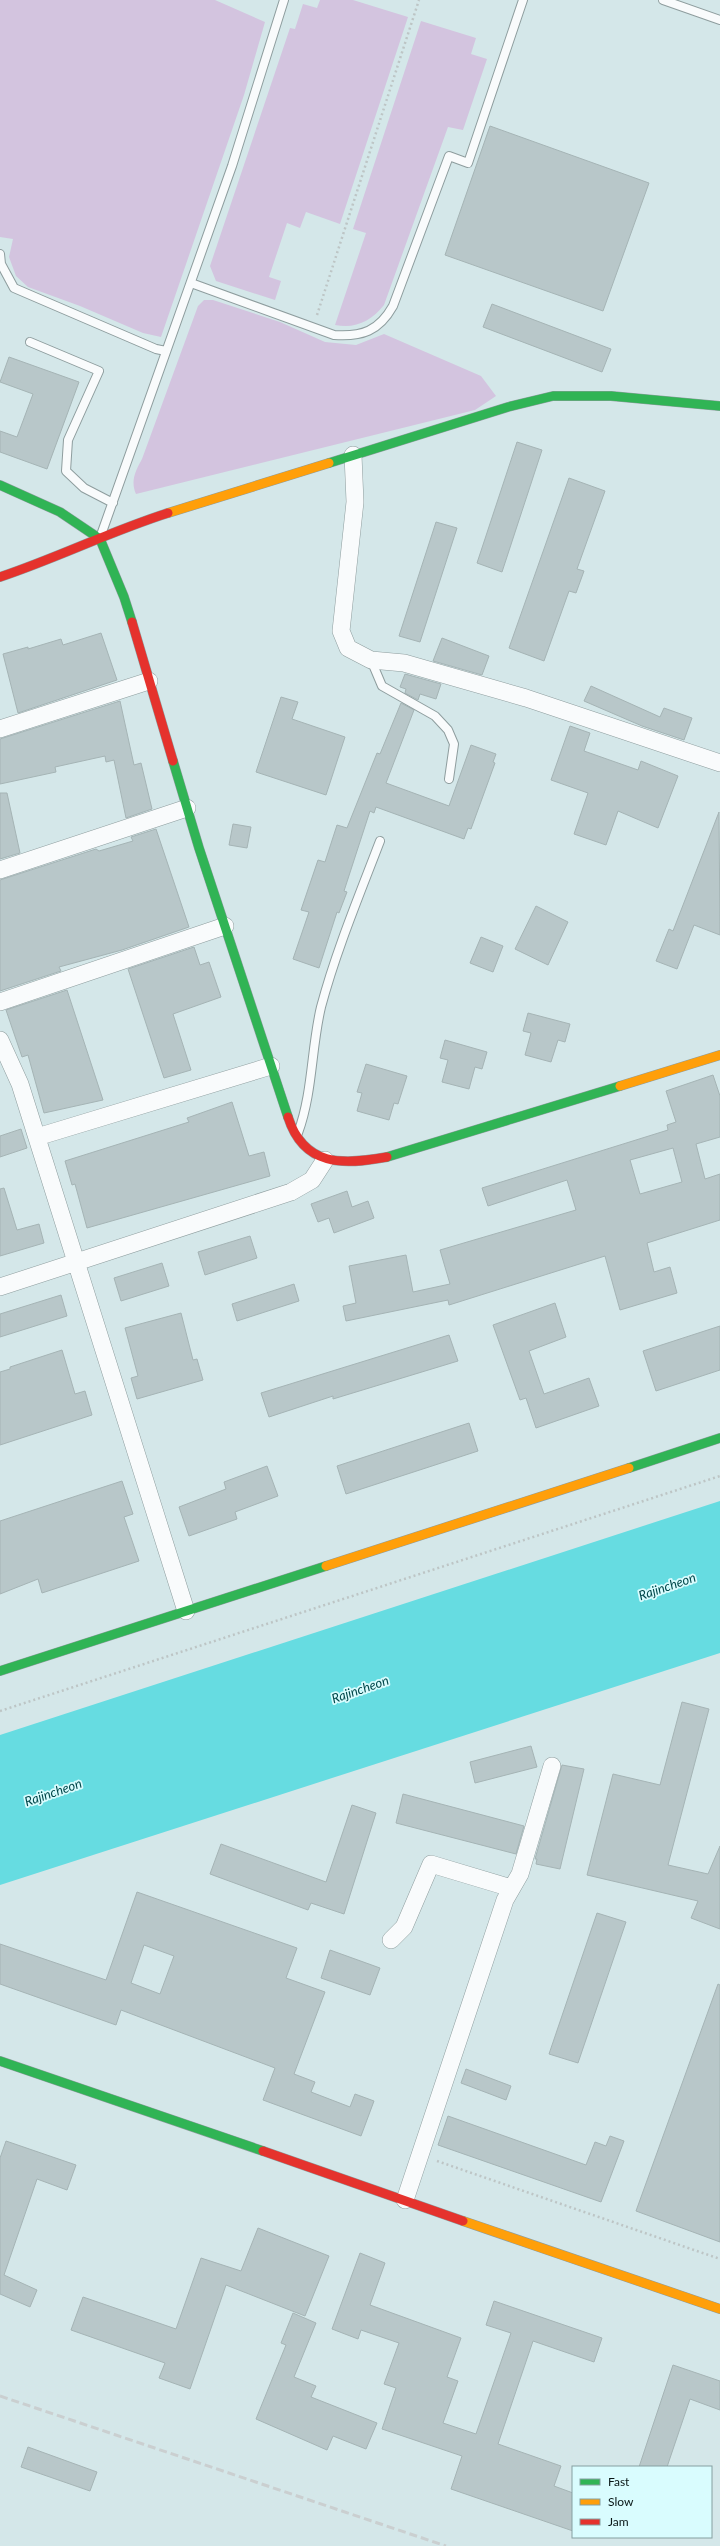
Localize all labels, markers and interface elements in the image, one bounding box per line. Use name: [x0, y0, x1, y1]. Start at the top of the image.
water label: Rajincheon: [636, 1569, 698, 1603]
water label: Rajincheon: [329, 1672, 391, 1706]
water label: Rajincheon: [22, 1775, 84, 1809]
legend: [572, 2466, 712, 2538]
text: Fast: [608, 2474, 630, 2489]
text: Slow: [608, 2494, 634, 2509]
text: Jam: [608, 2514, 629, 2529]

